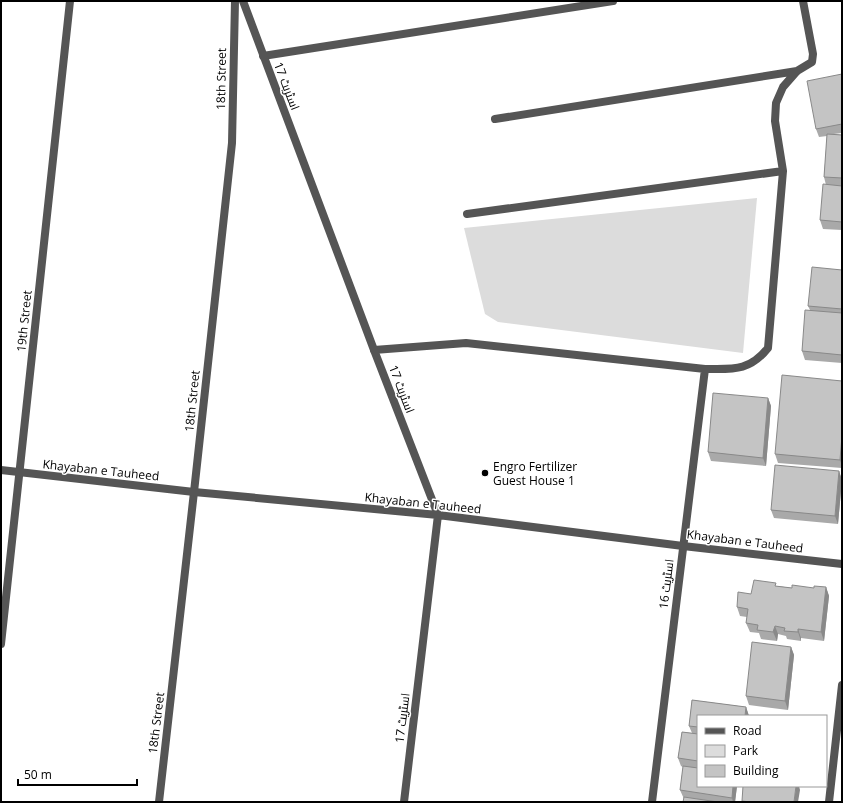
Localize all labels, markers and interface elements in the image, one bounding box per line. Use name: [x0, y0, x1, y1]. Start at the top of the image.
street label: 18th Street: [212, 48, 230, 110]
street label: اسٹریٹ 17: [270, 60, 304, 112]
street label: 19th Street: [12, 289, 36, 353]
street label: اسٹریٹ 17: [385, 363, 419, 415]
street label: 18th Street: [180, 369, 204, 433]
street label: Khayaban e Tauheed: [42, 455, 160, 485]
place label: Engro Fertilizer Guest House 1: [493, 458, 577, 489]
marker: Engro Fertilizer Guest House 1: [480, 468, 490, 478]
street label: Khayaban e Tauheed: [364, 488, 482, 518]
street label: Khayaban e Tauheed: [686, 525, 804, 557]
street label: اسٹریٹ 16: [655, 558, 677, 610]
street label: 18th Street: [144, 691, 168, 755]
street label: اسٹریٹ 17: [391, 692, 413, 744]
legend: [697, 715, 827, 787]
text: Road: [733, 722, 762, 739]
text: Park: [733, 742, 759, 759]
scale bar: [18, 761, 137, 787]
text: Building: [733, 762, 779, 779]
text: 50 m: [24, 766, 52, 783]

